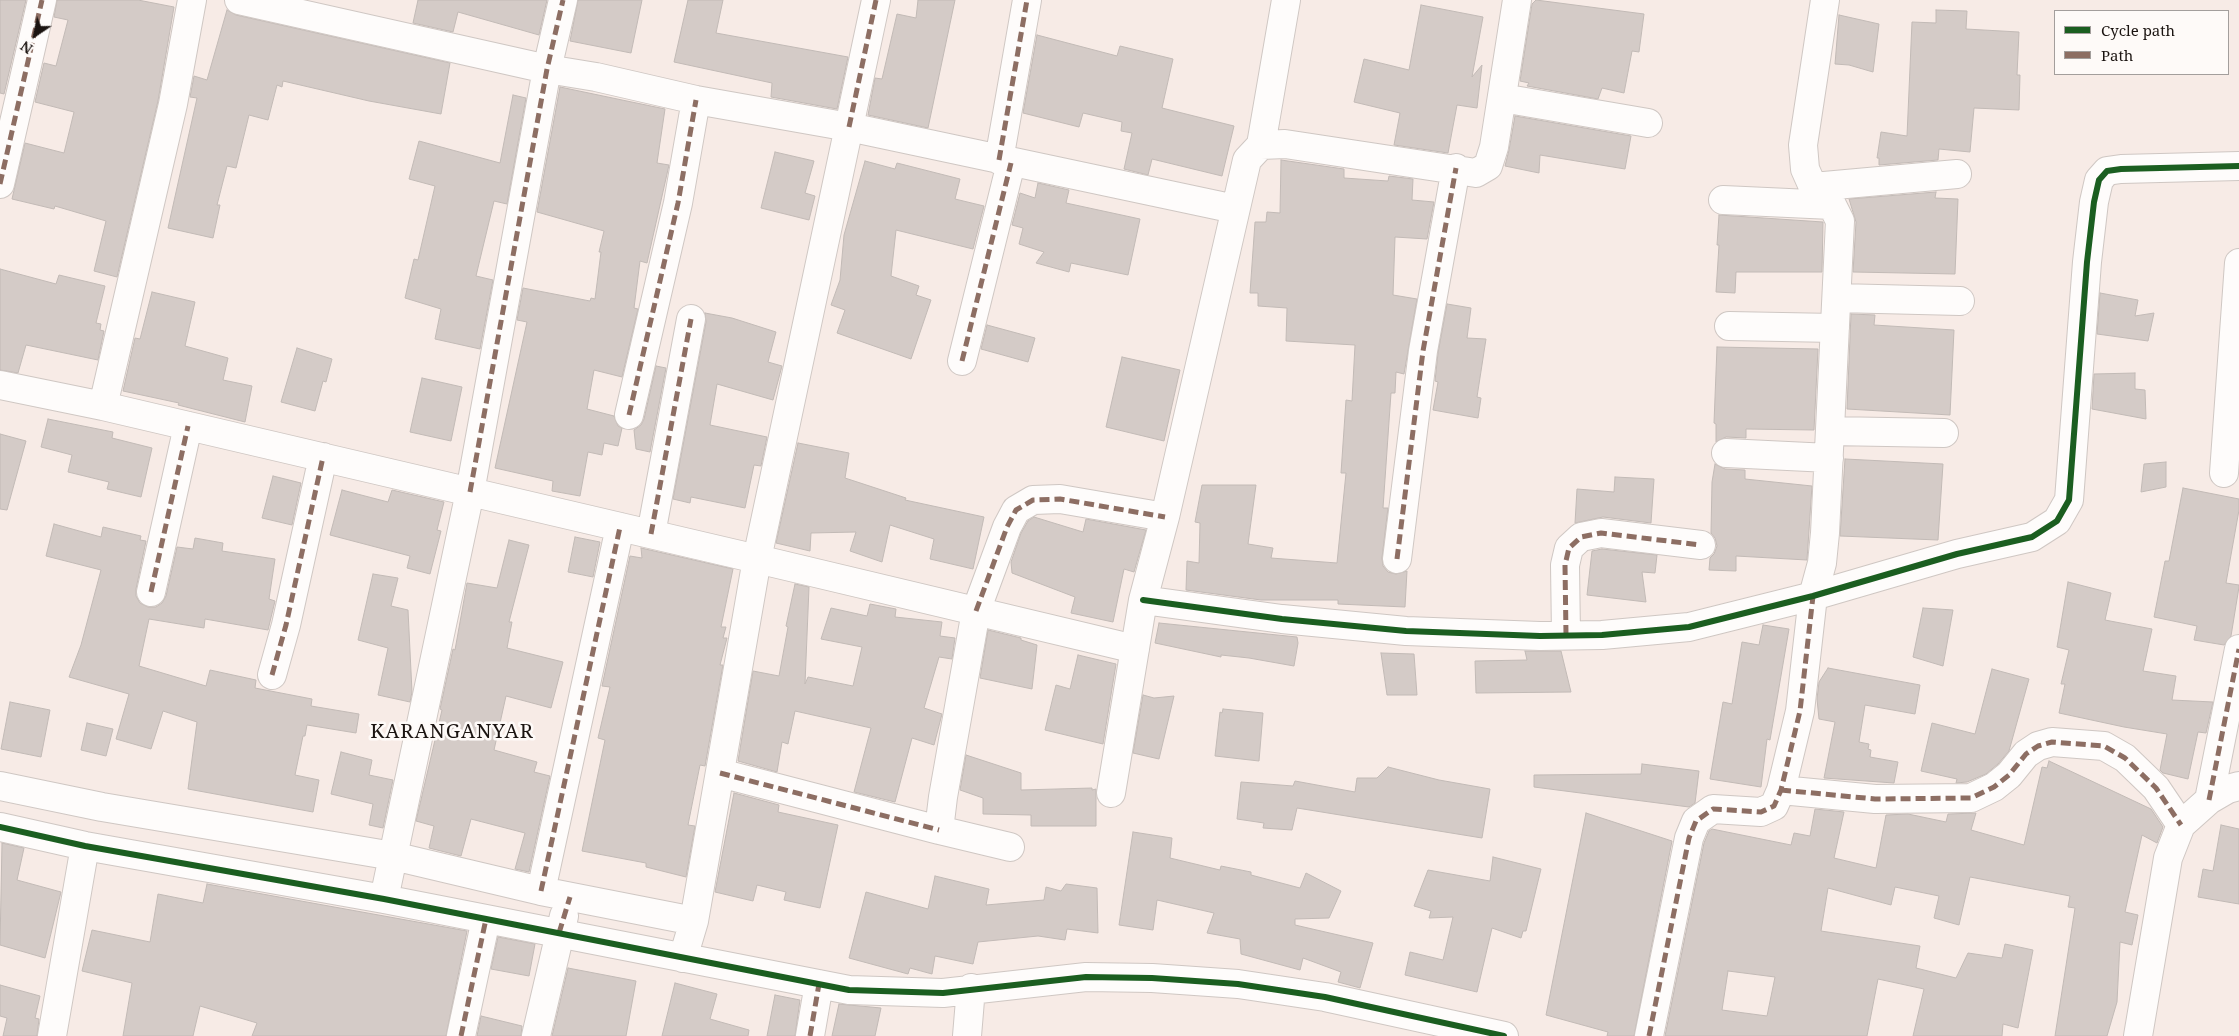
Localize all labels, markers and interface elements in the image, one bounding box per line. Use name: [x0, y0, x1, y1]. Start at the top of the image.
north arrow: [10, 10, 60, 60]
legend: [2054, 10, 2229, 75]
text: Cycle path: [2101, 20, 2175, 40]
text: N: [16, 37, 36, 59]
text: Path: [2101, 45, 2133, 65]
district label: KARANGANYAR: [369, 720, 535, 744]

